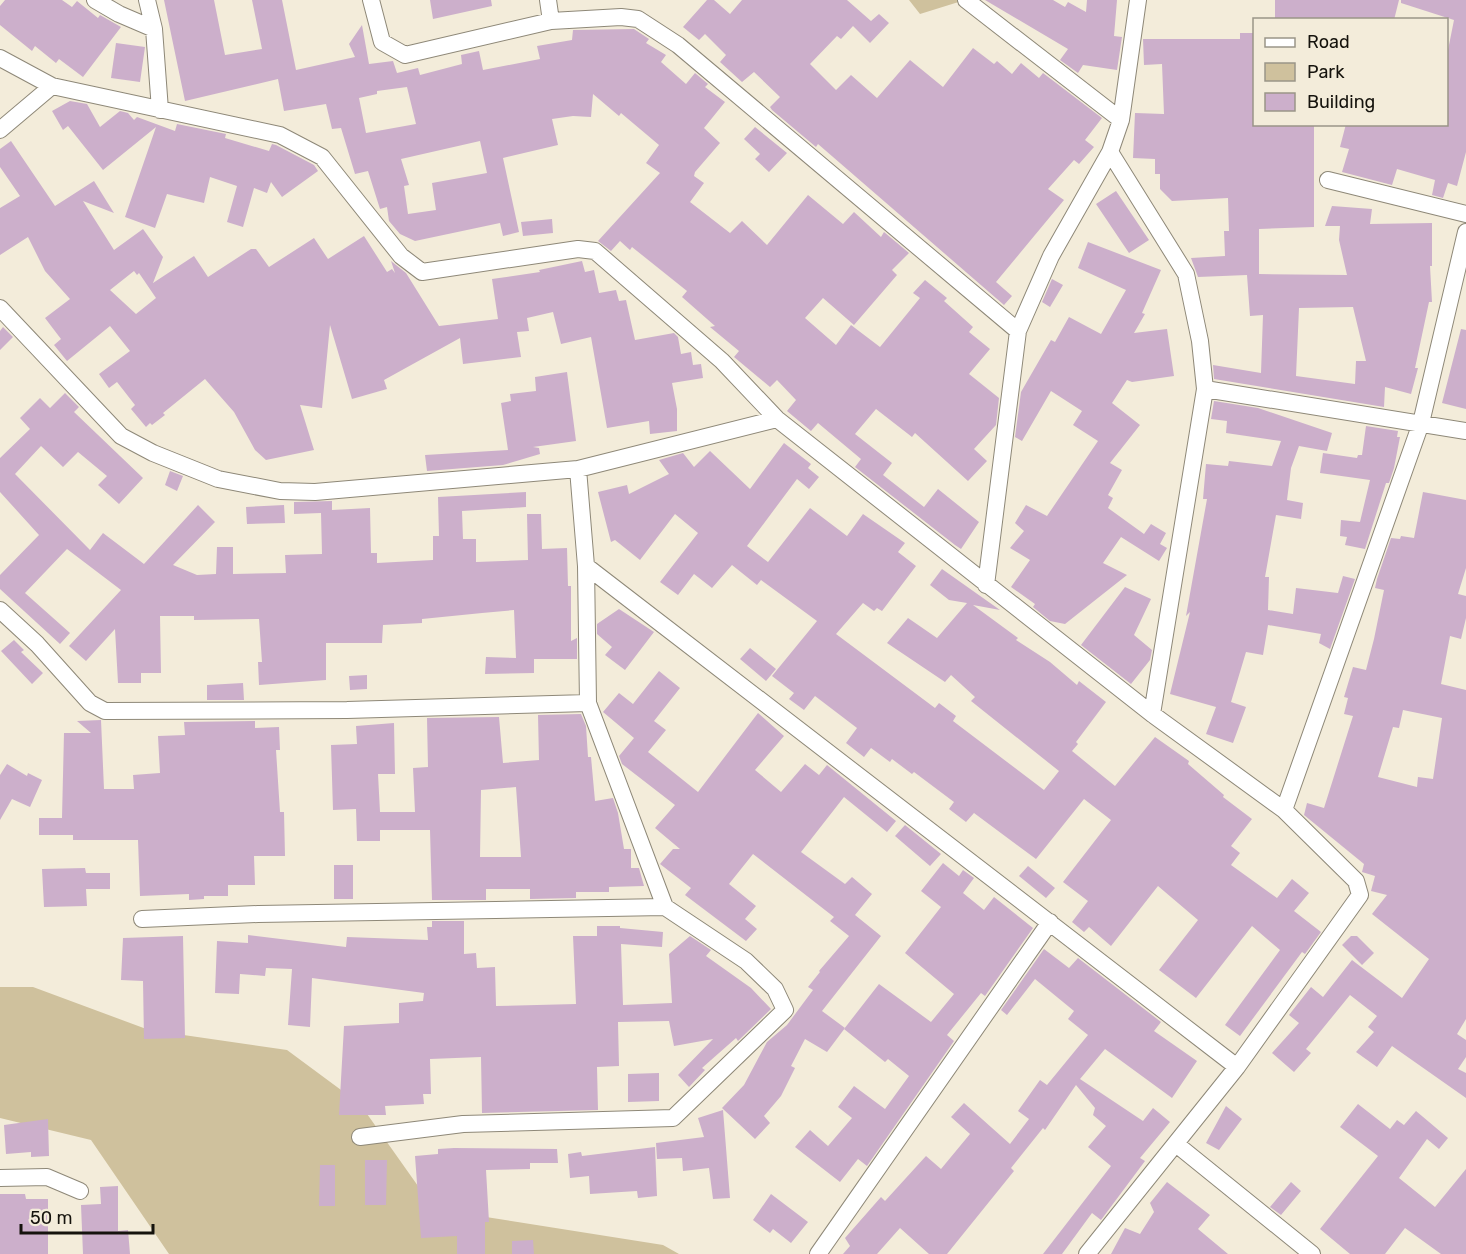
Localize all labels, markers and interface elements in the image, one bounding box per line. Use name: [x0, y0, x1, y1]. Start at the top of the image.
legend: [1253, 18, 1448, 126]
text: Road: [1307, 31, 1350, 53]
text: Park: [1307, 61, 1345, 83]
text: Building: [1307, 91, 1375, 113]
scale bar: [21, 1197, 153, 1235]
text: 50 m: [30, 1207, 73, 1229]

